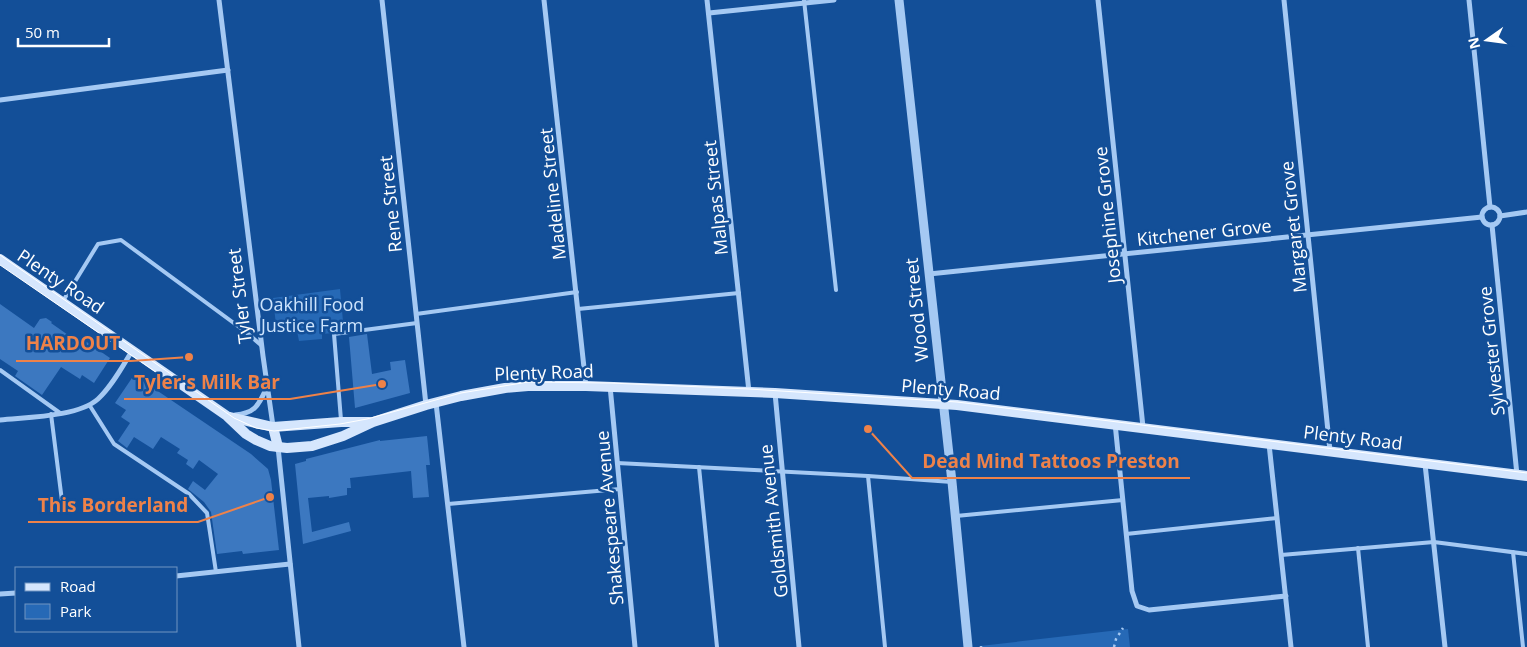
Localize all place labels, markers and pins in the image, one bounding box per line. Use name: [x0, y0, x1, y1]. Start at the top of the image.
callout: HARDOUT: [16, 327, 131, 361]
callout: Tyler's Milk Bar: [124, 365, 290, 399]
callout: Dead Mind Tattoos Preston: [912, 444, 1190, 478]
callout: This Borderland: [28, 488, 198, 522]

